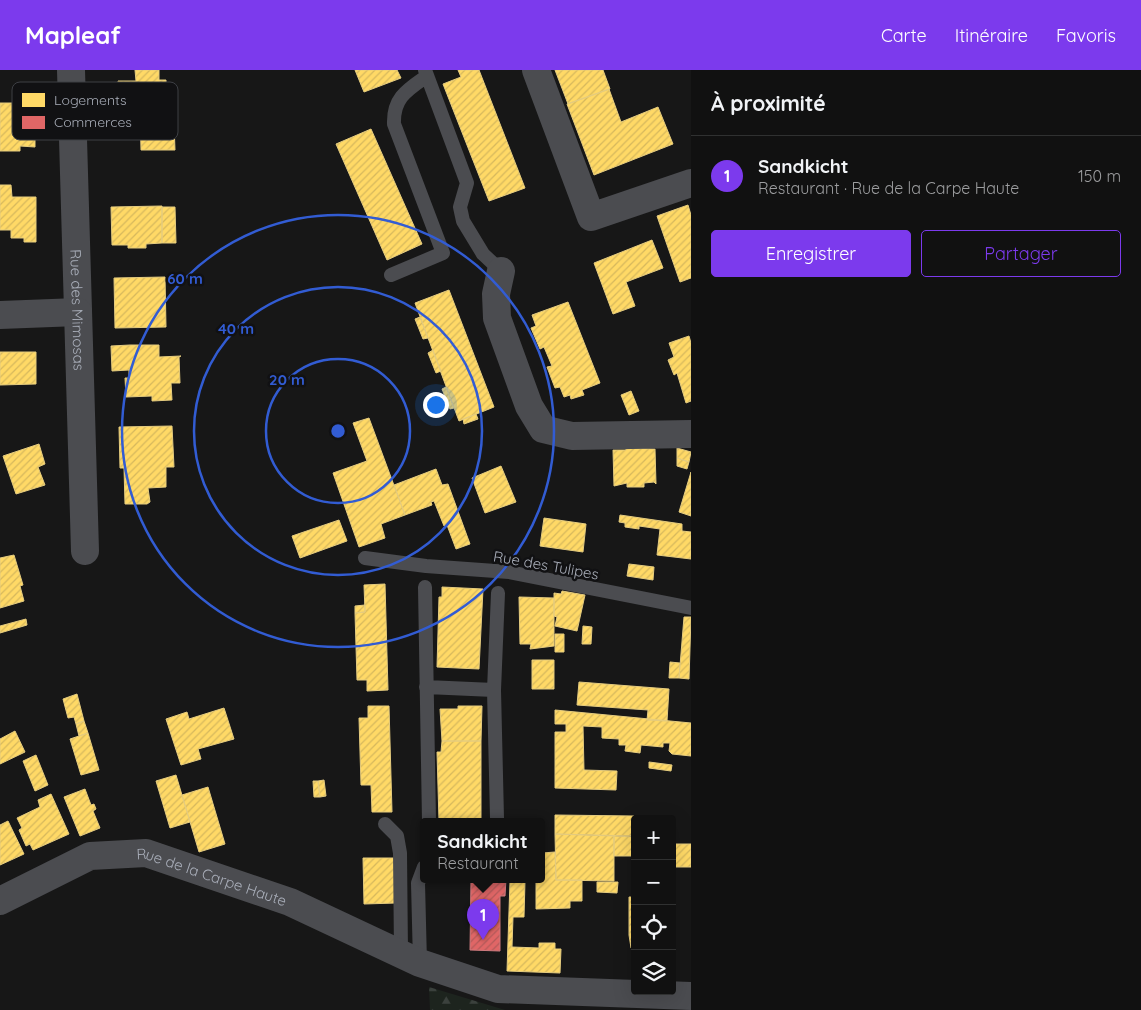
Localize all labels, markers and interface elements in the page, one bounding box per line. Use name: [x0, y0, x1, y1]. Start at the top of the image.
text: Mapleaf: [25, 20, 121, 50]
text: Carte: [881, 24, 927, 47]
text: Itinéraire: [955, 24, 1028, 47]
text: Favoris: [1056, 24, 1116, 47]
legend: [12, 82, 178, 140]
text: À proximité: [711, 90, 826, 116]
text: Logements: [54, 91, 127, 109]
text: Commerces: [54, 113, 132, 131]
text: Sandkicht: [758, 154, 849, 178]
text: 1: [724, 166, 730, 186]
text: 150 m: [1078, 166, 1121, 186]
text: Restaurant · Rue de la Carpe Haute: [758, 178, 1019, 198]
button: Enregistrer: [711, 230, 911, 277]
button: Partager: [921, 230, 1121, 277]
street label: Rue des Mimosas: [67, 249, 89, 371]
text: 60 m: [167, 269, 203, 288]
text: 40 m: [218, 319, 254, 338]
text: 20 m: [269, 370, 305, 389]
your location: [423, 392, 449, 418]
centre of rings: [329, 422, 347, 440]
street label: Rue des Tulipes: [492, 546, 600, 584]
map controls: [631, 815, 676, 995]
button: +: [631, 815, 676, 860]
popup: [420, 818, 545, 883]
text: Sandkicht: [437, 829, 528, 853]
street label: Rue de la Carpe Haute: [136, 843, 289, 910]
text: Restaurant: [437, 853, 519, 873]
button: −: [631, 860, 676, 905]
pin: 1: [467, 899, 499, 940]
button: locate: [631, 905, 676, 950]
button: layers: [631, 950, 676, 995]

